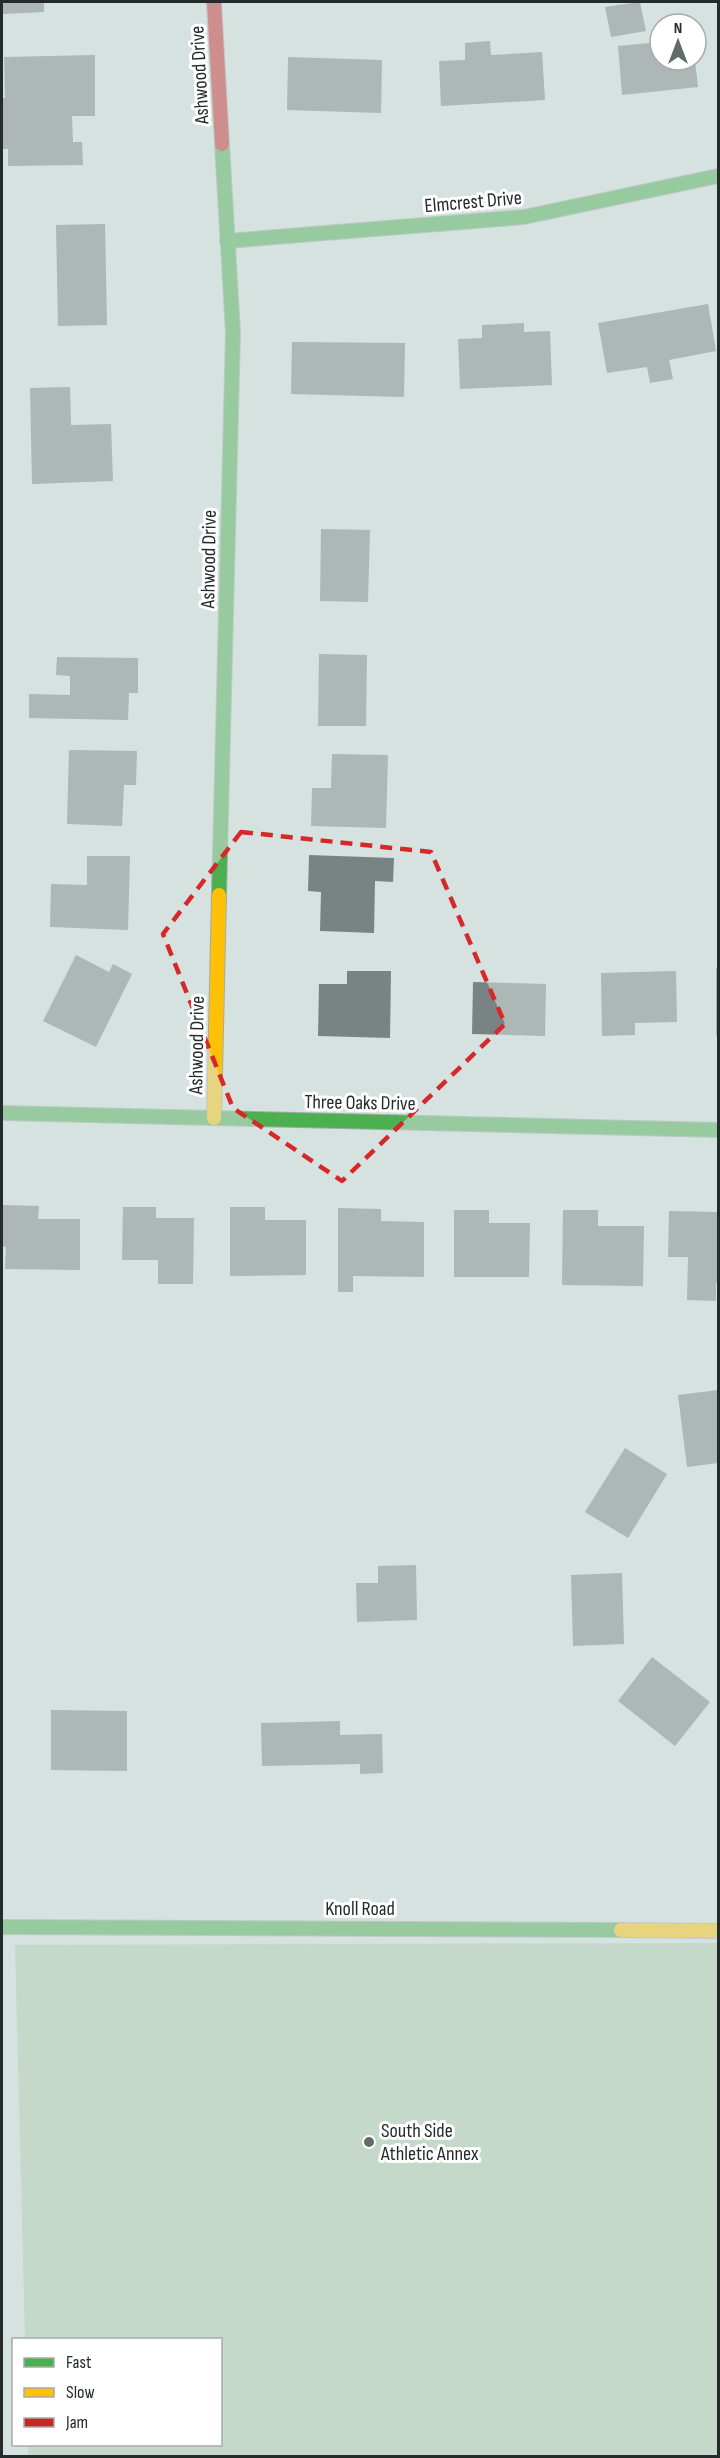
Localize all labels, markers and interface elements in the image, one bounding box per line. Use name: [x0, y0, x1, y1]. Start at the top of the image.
north arrow: [648, 12, 708, 72]
text: N: [674, 19, 682, 38]
street label: Ashwood Drive: [185, 25, 215, 126]
street label: Elmcrest Drive: [423, 186, 523, 218]
street label: Ashwood Drive: [196, 510, 222, 609]
street label: Ashwood Drive: [184, 996, 210, 1095]
street label: Three Oaks Drive: [304, 1090, 416, 1116]
street label: Knoll Road: [325, 1897, 395, 1921]
place label: South Side Athletic Annex: [380, 2119, 479, 2166]
marker: South Side Athletic Annex: [362, 2135, 376, 2149]
legend: [12, 2338, 222, 2446]
text: Fast: [66, 2352, 92, 2373]
text: Slow: [66, 2382, 95, 2403]
text: Jam: [65, 2412, 88, 2433]

